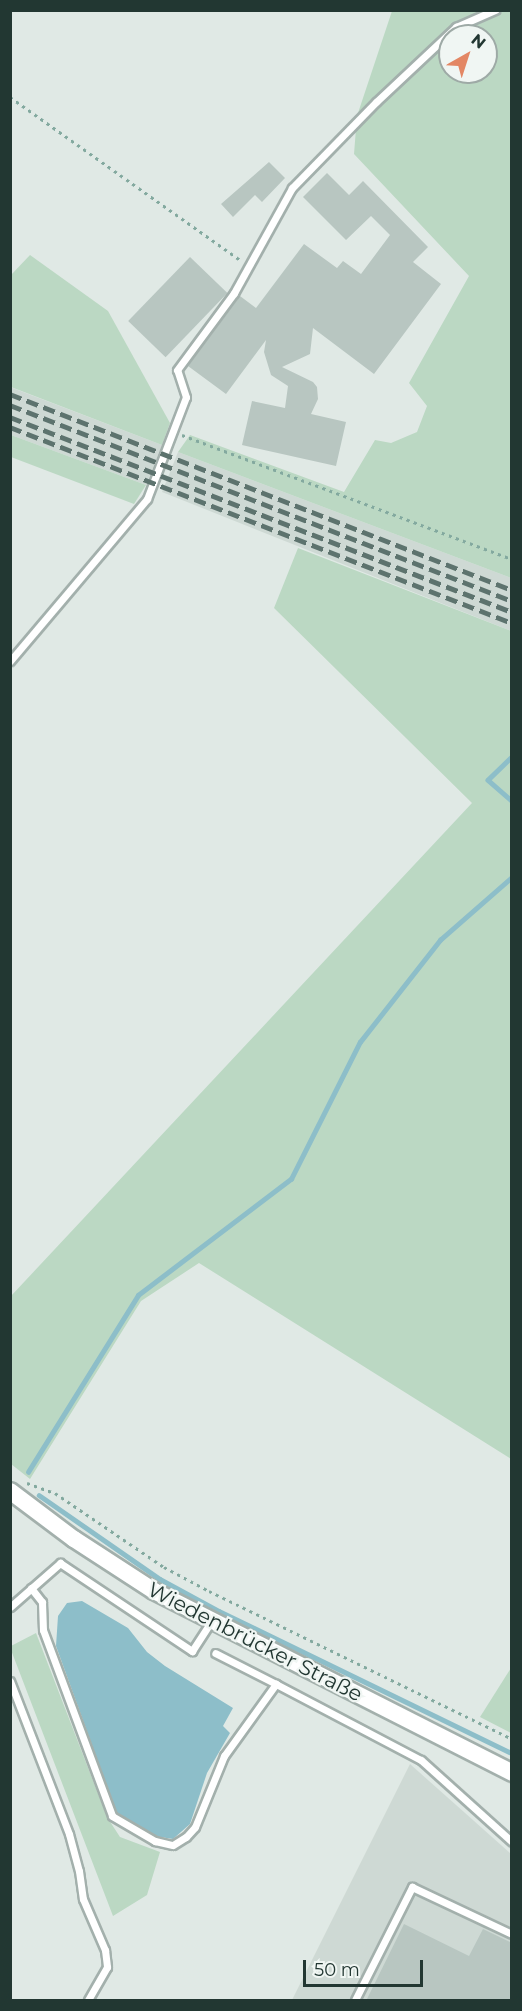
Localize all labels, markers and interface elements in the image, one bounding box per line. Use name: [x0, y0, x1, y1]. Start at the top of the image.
north arrow: [438, 24, 498, 84]
text: N: [467, 30, 489, 53]
street label: Wiedenbrücker Straße: [143, 1577, 367, 1707]
scale bar: [306, 1948, 426, 1986]
text: 50 m: [314, 1959, 360, 1981]

